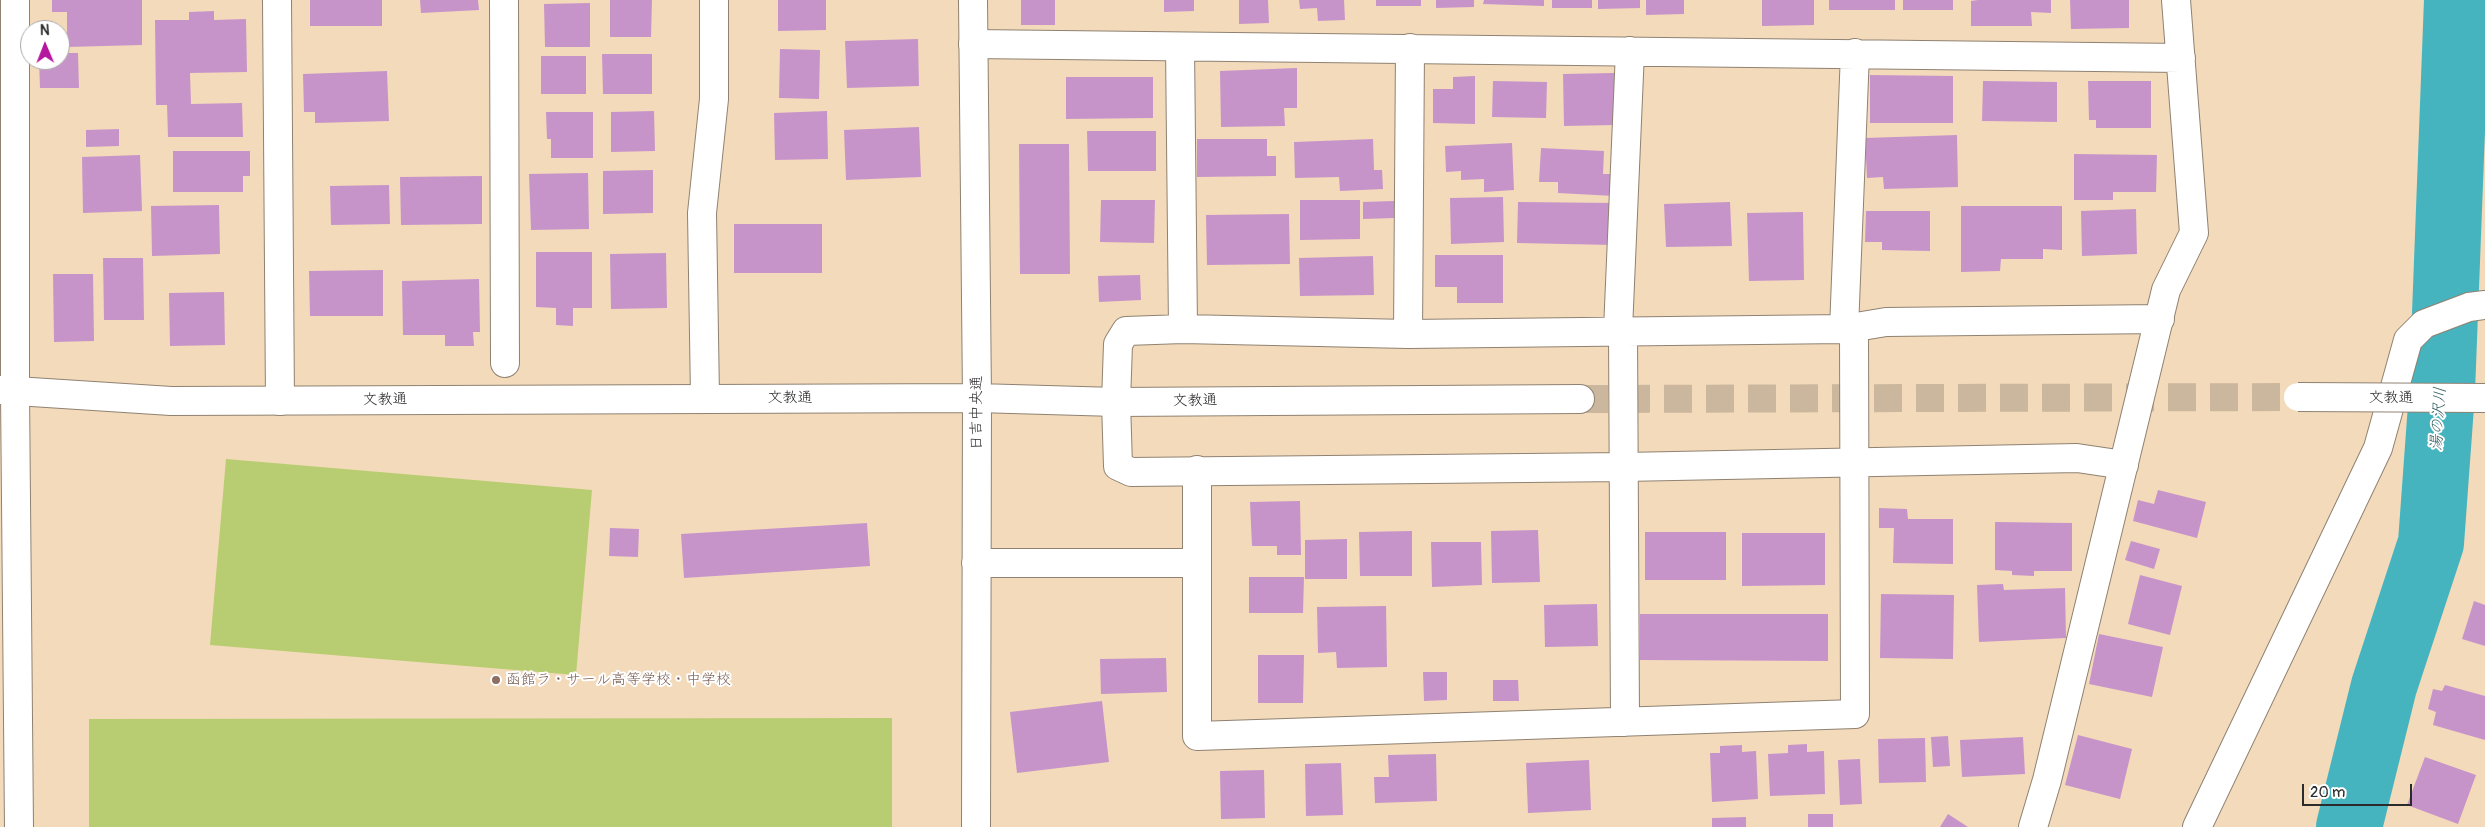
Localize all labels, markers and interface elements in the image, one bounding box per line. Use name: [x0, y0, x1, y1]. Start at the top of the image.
north arrow: [20, 20, 70, 70]
text: N: [40, 22, 50, 39]
street label: 日吉中央通: [968, 376, 986, 450]
water label: 湯の沢川: [2427, 386, 2451, 452]
street label: 文教通: [768, 389, 812, 407]
street label: 文教通: [2369, 389, 2413, 407]
street label: 文教通: [362, 391, 408, 409]
street label: 文教通: [1172, 392, 1218, 410]
place label: 函館ラ・サール高等学校・中学校: [506, 671, 731, 689]
marker: 函館ラ・サール高等学校・中学校: [490, 674, 502, 686]
scale bar: [2305, 774, 2415, 806]
text: 20 m: [2310, 783, 2345, 802]

